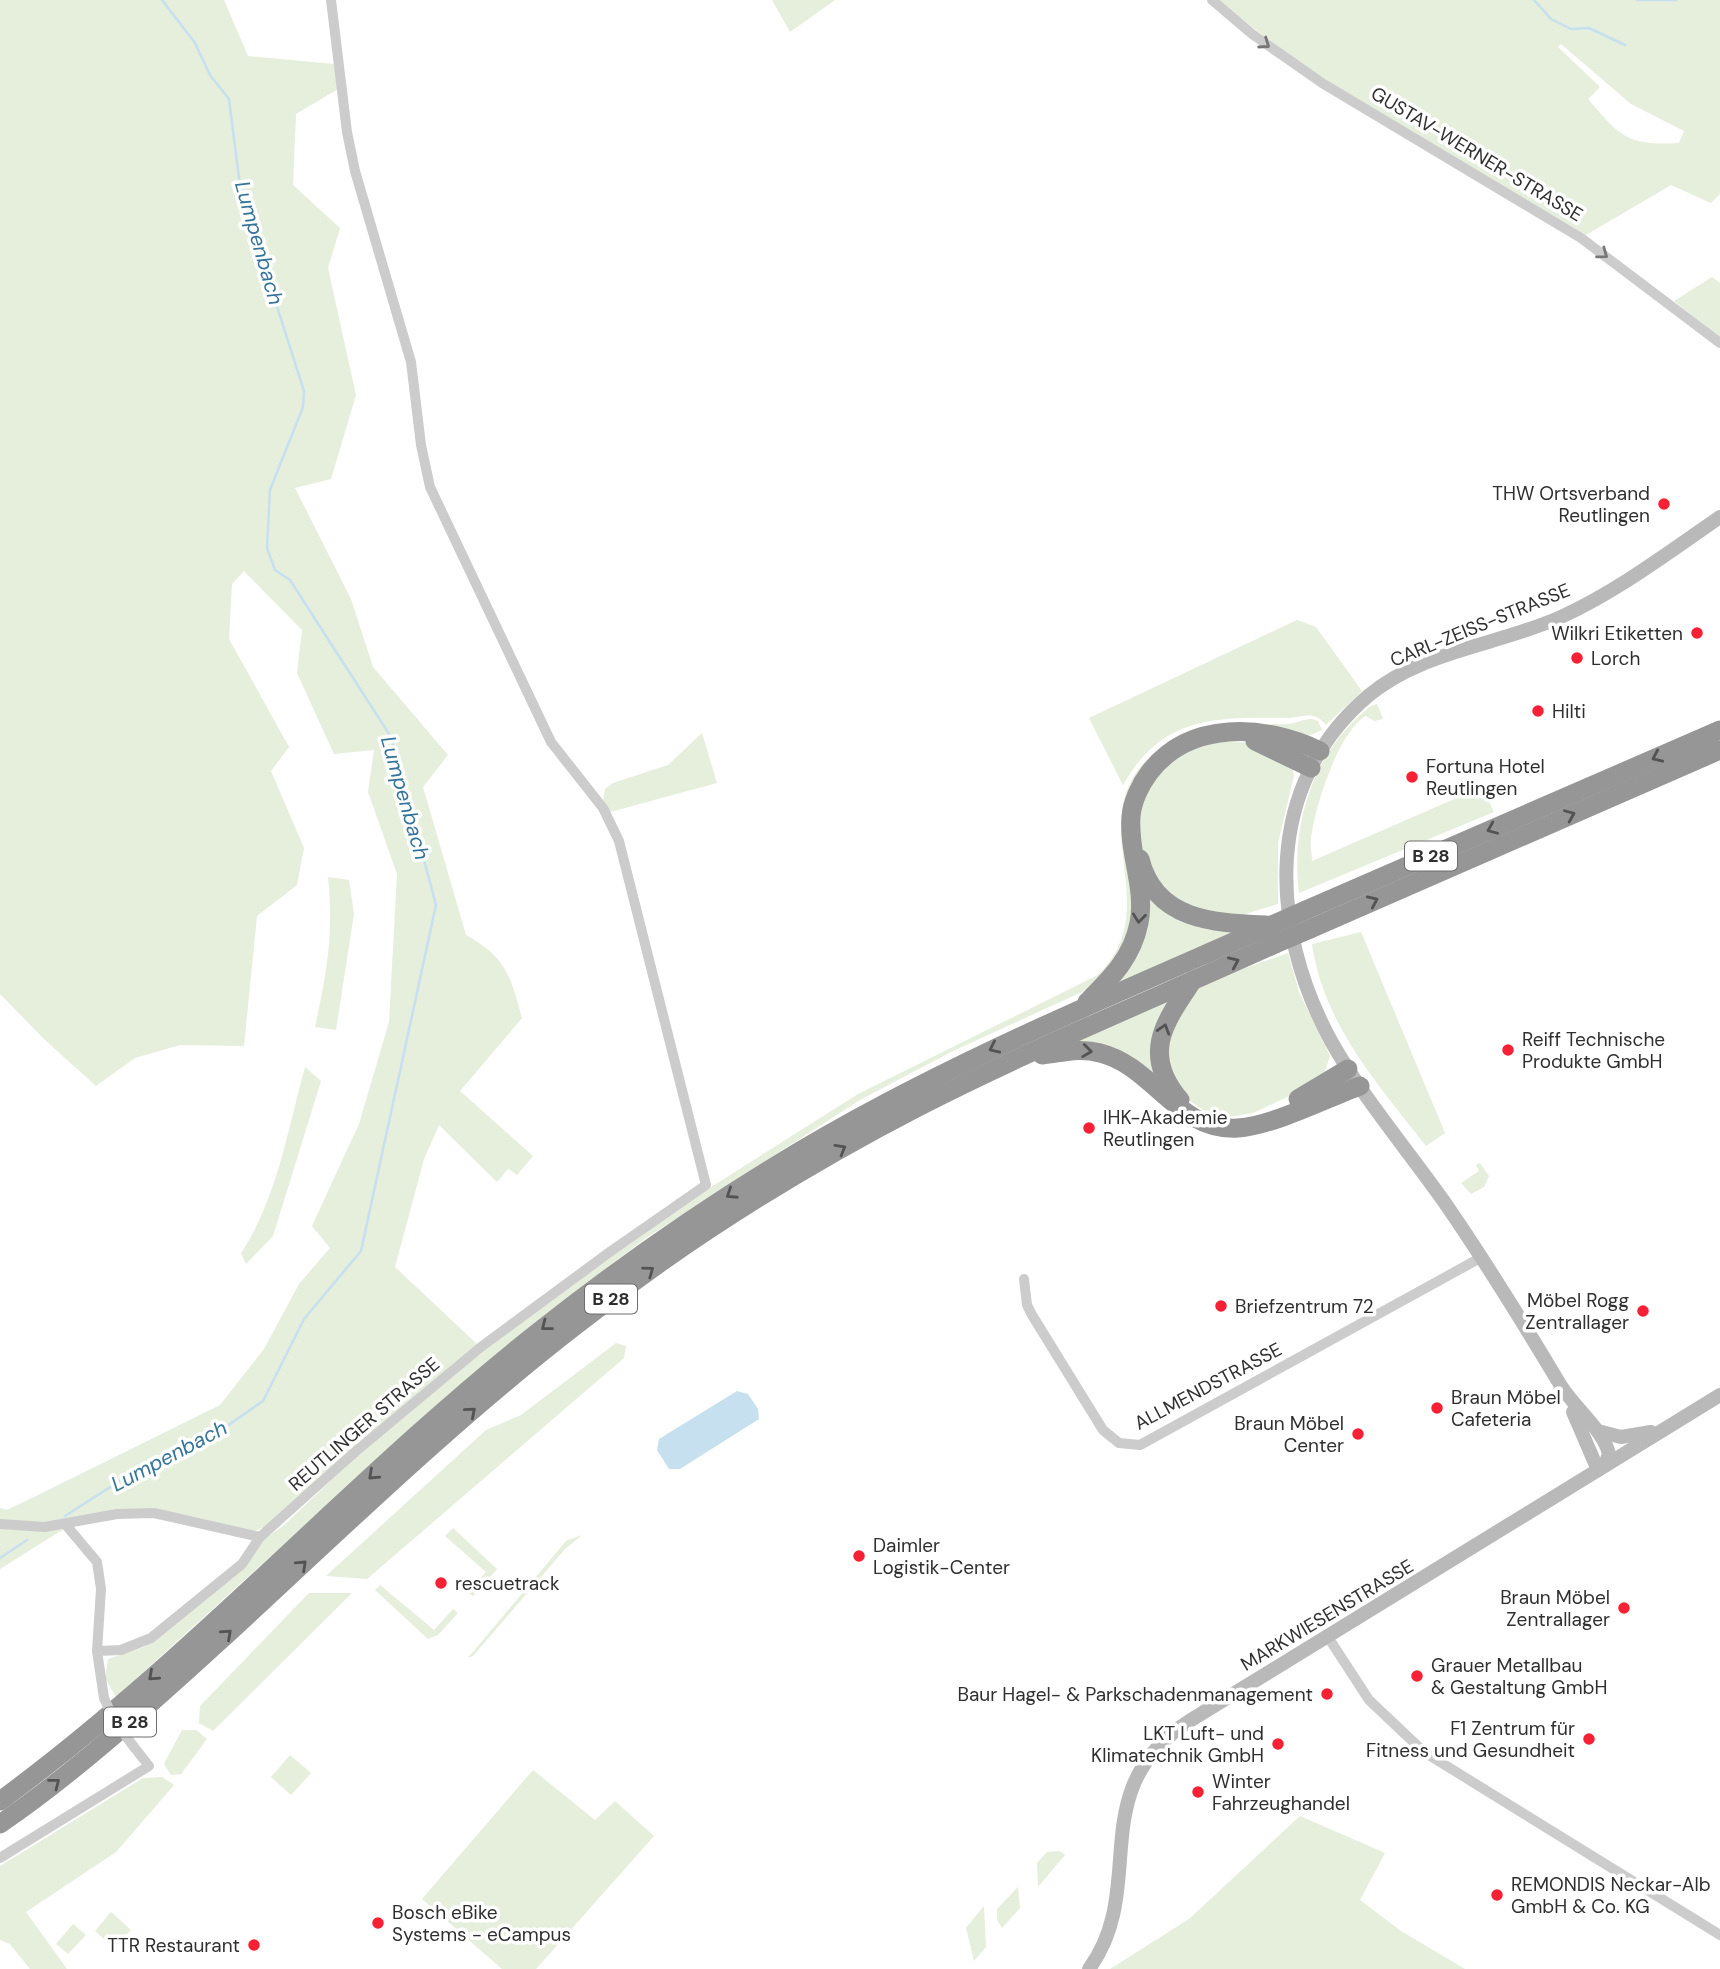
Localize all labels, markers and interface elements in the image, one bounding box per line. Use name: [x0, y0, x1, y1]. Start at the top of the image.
one-way arrow: [1257, 35, 1270, 48]
street label: GUSTAV-WERNER-STRASSE: [1366, 81, 1588, 227]
water label: Lumpenbach: [228, 178, 290, 308]
one-way arrow: [1595, 246, 1608, 258]
place label: THW Ortsverband Reutlingen: [1492, 481, 1650, 528]
marker: THW Ortsverband Reutlingen: [1656, 496, 1672, 512]
street label: CARL-ZEISS-STRASSE: [1386, 577, 1574, 673]
place label: Wilkri Etiketten: [1551, 621, 1683, 646]
marker: Wilkri Etiketten: [1689, 625, 1705, 641]
place label: Lorch: [1591, 646, 1640, 671]
marker: Lorch: [1569, 650, 1585, 666]
place label: Hilti: [1552, 699, 1586, 724]
marker: Hilti: [1530, 703, 1546, 719]
water label: Lumpenbach: [374, 733, 436, 863]
one-way arrow: [1652, 749, 1665, 763]
place label: Fortuna Hotel Reutlingen: [1426, 754, 1545, 801]
marker: Fortuna Hotel Reutlingen: [1404, 769, 1420, 785]
one-way arrow: [1563, 810, 1575, 824]
one-way arrow: [1487, 821, 1500, 835]
road number: B 28: [1405, 842, 1457, 870]
one-way arrow: [1366, 895, 1378, 909]
one-way arrow: [1132, 913, 1147, 924]
one-way arrow: [1227, 956, 1239, 970]
one-way arrow: [1156, 1023, 1171, 1035]
place label: Reiff Technische Produkte GmbH: [1522, 1027, 1665, 1074]
one-way arrow: [989, 1040, 1002, 1054]
marker: Reiff Technische Produkte GmbH: [1500, 1042, 1516, 1058]
one-way arrow: [1081, 1044, 1093, 1059]
place label: IHK-Akademie Reutlingen: [1103, 1105, 1228, 1152]
marker: IHK-Akademie Reutlingen: [1081, 1120, 1097, 1136]
one-way arrow: [834, 1144, 847, 1157]
one-way arrow: [725, 1185, 738, 1198]
one-way arrow: [642, 1267, 654, 1279]
road number: B 28: [585, 1284, 637, 1314]
place label: Möbel Rogg Zentrallager: [1525, 1288, 1629, 1335]
place label: Briefzentrum 72: [1235, 1294, 1374, 1319]
marker: Briefzentrum 72: [1213, 1298, 1229, 1314]
marker: Möbel Rogg Zentrallager: [1635, 1303, 1651, 1319]
one-way arrow: [541, 1318, 553, 1331]
street label: ALLMENDSTRASSE: [1130, 1337, 1286, 1435]
street label: REUTLINGER STRASSE: [283, 1352, 445, 1496]
place label: Braun Möbel Cafeteria: [1451, 1385, 1561, 1432]
marker: Braun Möbel Cafeteria: [1429, 1400, 1445, 1416]
one-way arrow: [463, 1408, 476, 1420]
place label: Braun Möbel Center: [1234, 1411, 1344, 1458]
water label: Lumpenbach: [106, 1414, 232, 1498]
marker: Braun Möbel Center: [1350, 1426, 1366, 1442]
one-way arrow: [368, 1466, 381, 1479]
place label: Daimler Logistik-Center: [873, 1533, 1010, 1580]
marker: Daimler Logistik-Center: [851, 1548, 867, 1564]
street label: MARKWIESENSTRASSE: [1236, 1553, 1418, 1677]
one-way arrow: [294, 1560, 307, 1573]
place label: rescuetrack: [455, 1571, 560, 1596]
marker: rescuetrack: [433, 1575, 449, 1591]
place label: Braun Möbel Zentrallager: [1500, 1585, 1610, 1632]
marker: Braun Möbel Zentrallager: [1616, 1600, 1632, 1616]
one-way arrow: [219, 1630, 232, 1643]
place label: Grauer Metallbau & Gestaltung GmbH: [1431, 1653, 1607, 1700]
one-way arrow: [148, 1668, 161, 1681]
marker: Grauer Metallbau & Gestaltung GmbH: [1409, 1668, 1425, 1684]
place label: Baur Hagel- & Parkschadenmanagement: [958, 1682, 1313, 1707]
marker: Baur Hagel- & Parkschadenmanagement: [1319, 1686, 1335, 1702]
road number: B 28: [104, 1708, 156, 1736]
place label: F1 Zentrum für Fitness und Gesundheit: [1366, 1716, 1575, 1763]
place label: LKT Luft- und Klimatechnik GmbH: [1091, 1721, 1264, 1768]
marker: F1 Zentrum für Fitness und Gesundheit: [1581, 1731, 1597, 1747]
marker: LKT Luft- und Klimatechnik GmbH: [1270, 1736, 1286, 1752]
place label: Winter Fahrzeughandel: [1212, 1769, 1350, 1816]
one-way arrow: [47, 1779, 60, 1792]
marker: Winter Fahrzeughandel: [1190, 1784, 1206, 1800]
place label: REMONDIS Neckar-Alb GmbH & Co. KG: [1511, 1872, 1711, 1919]
marker: REMONDIS Neckar-Alb GmbH & Co. KG: [1489, 1887, 1505, 1903]
place label: Bosch eBike Systems - eCampus: [392, 1900, 571, 1947]
marker: Bosch eBike Systems - eCampus: [370, 1915, 386, 1931]
place label: TTR Restaurant: [107, 1933, 240, 1958]
marker: TTR Restaurant: [246, 1937, 262, 1953]

